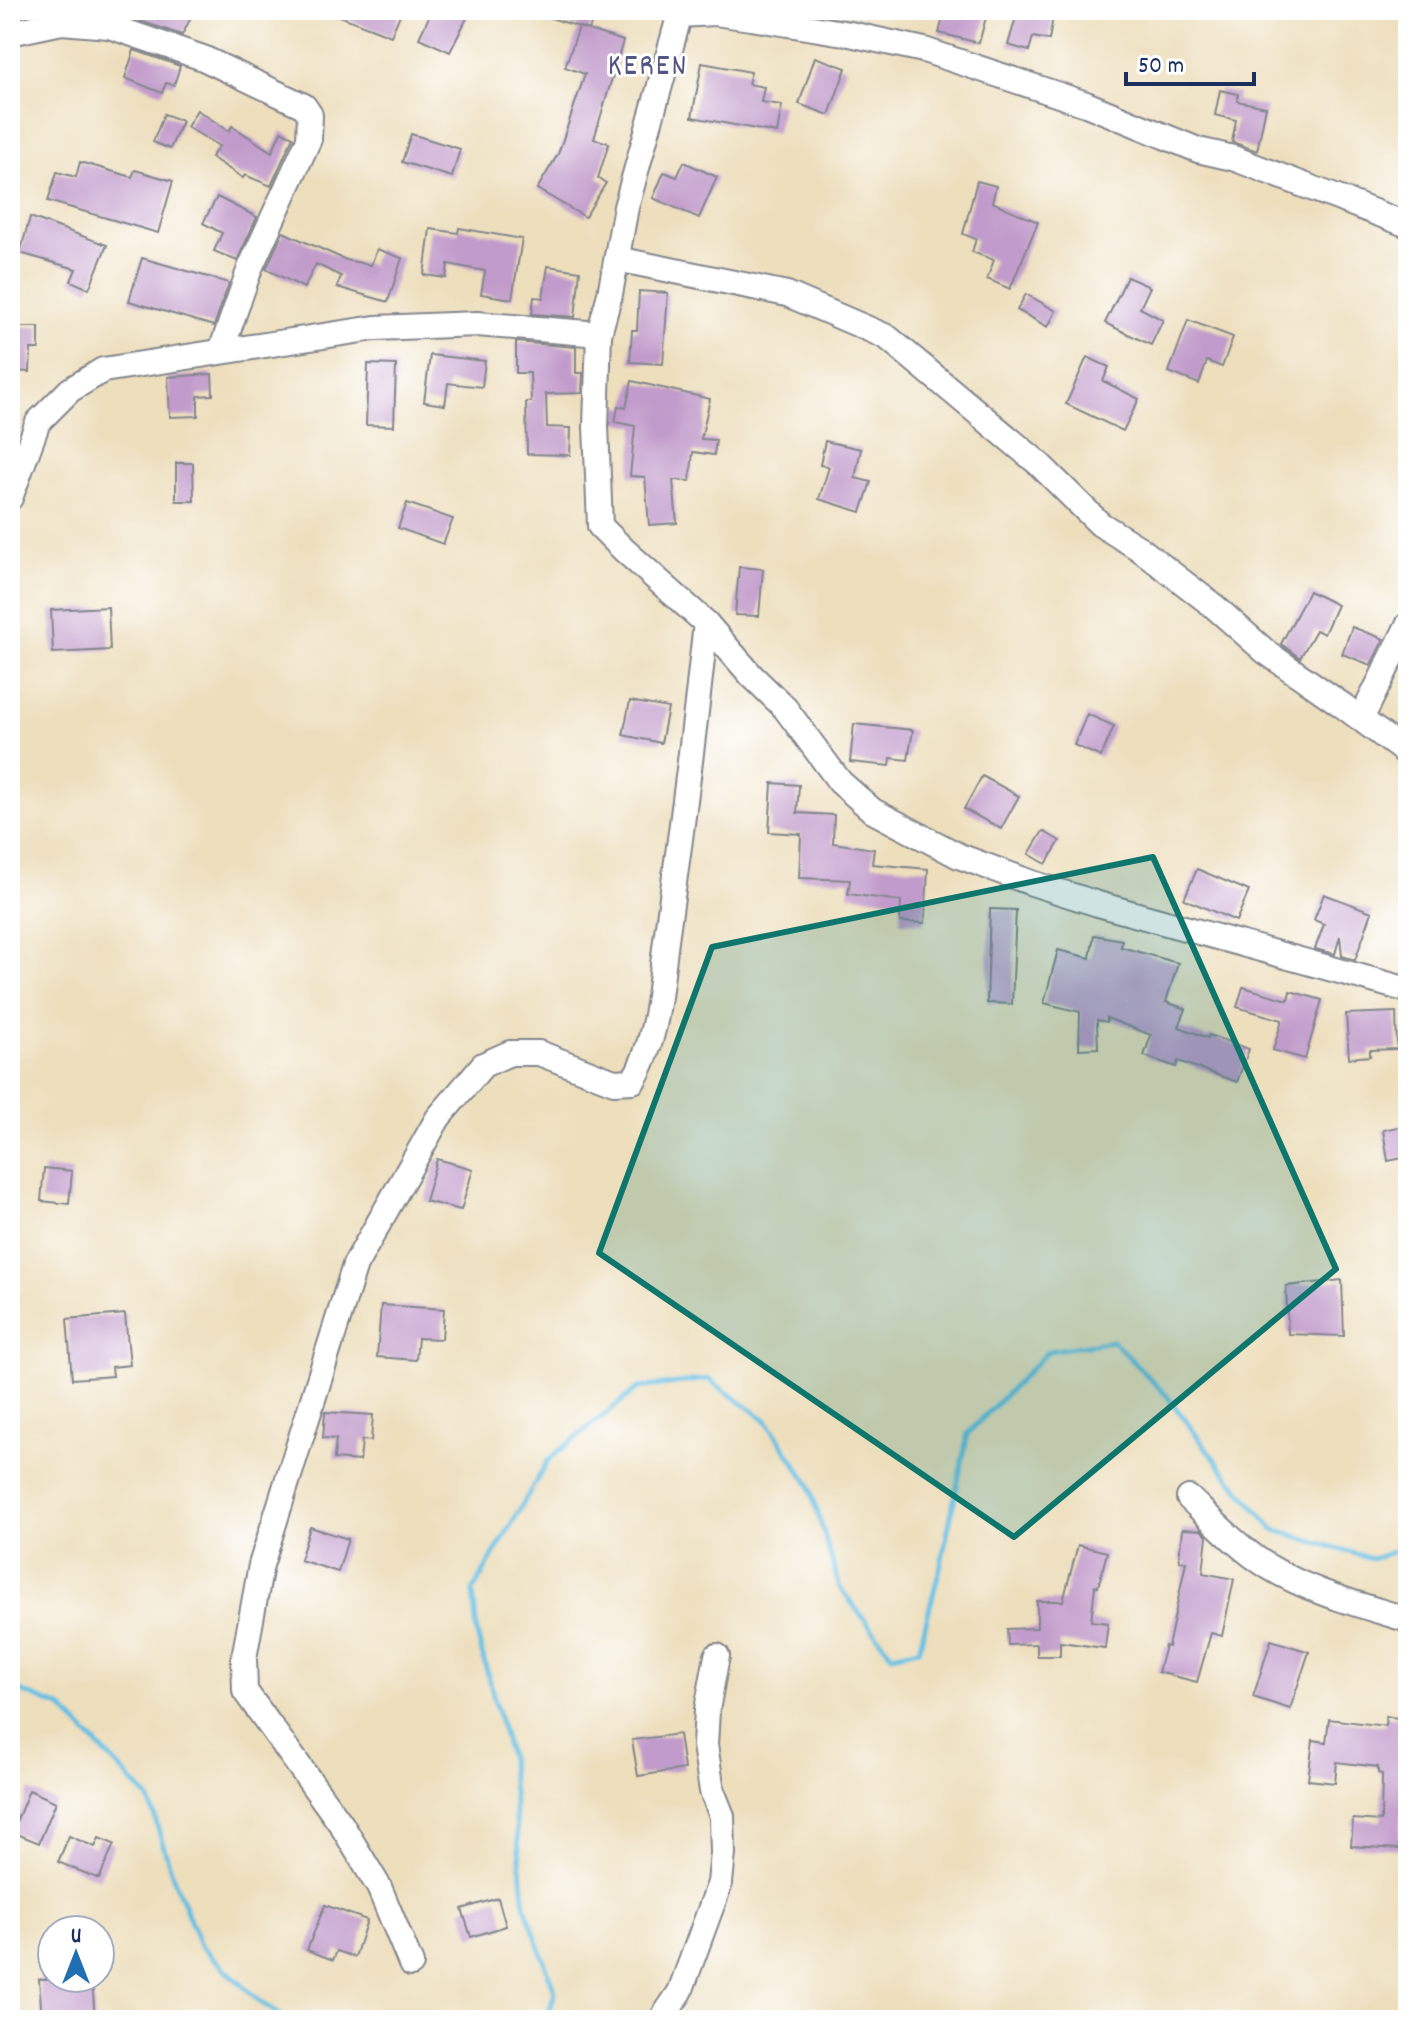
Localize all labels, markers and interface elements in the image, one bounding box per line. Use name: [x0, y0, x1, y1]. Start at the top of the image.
scale bar: [1126, 36, 1254, 86]
district label: KEREN: [608, 47, 688, 90]
text: 50 m: [1138, 50, 1184, 84]
north arrow: [36, 1914, 116, 1994]
text: U: [71, 1922, 81, 1953]

